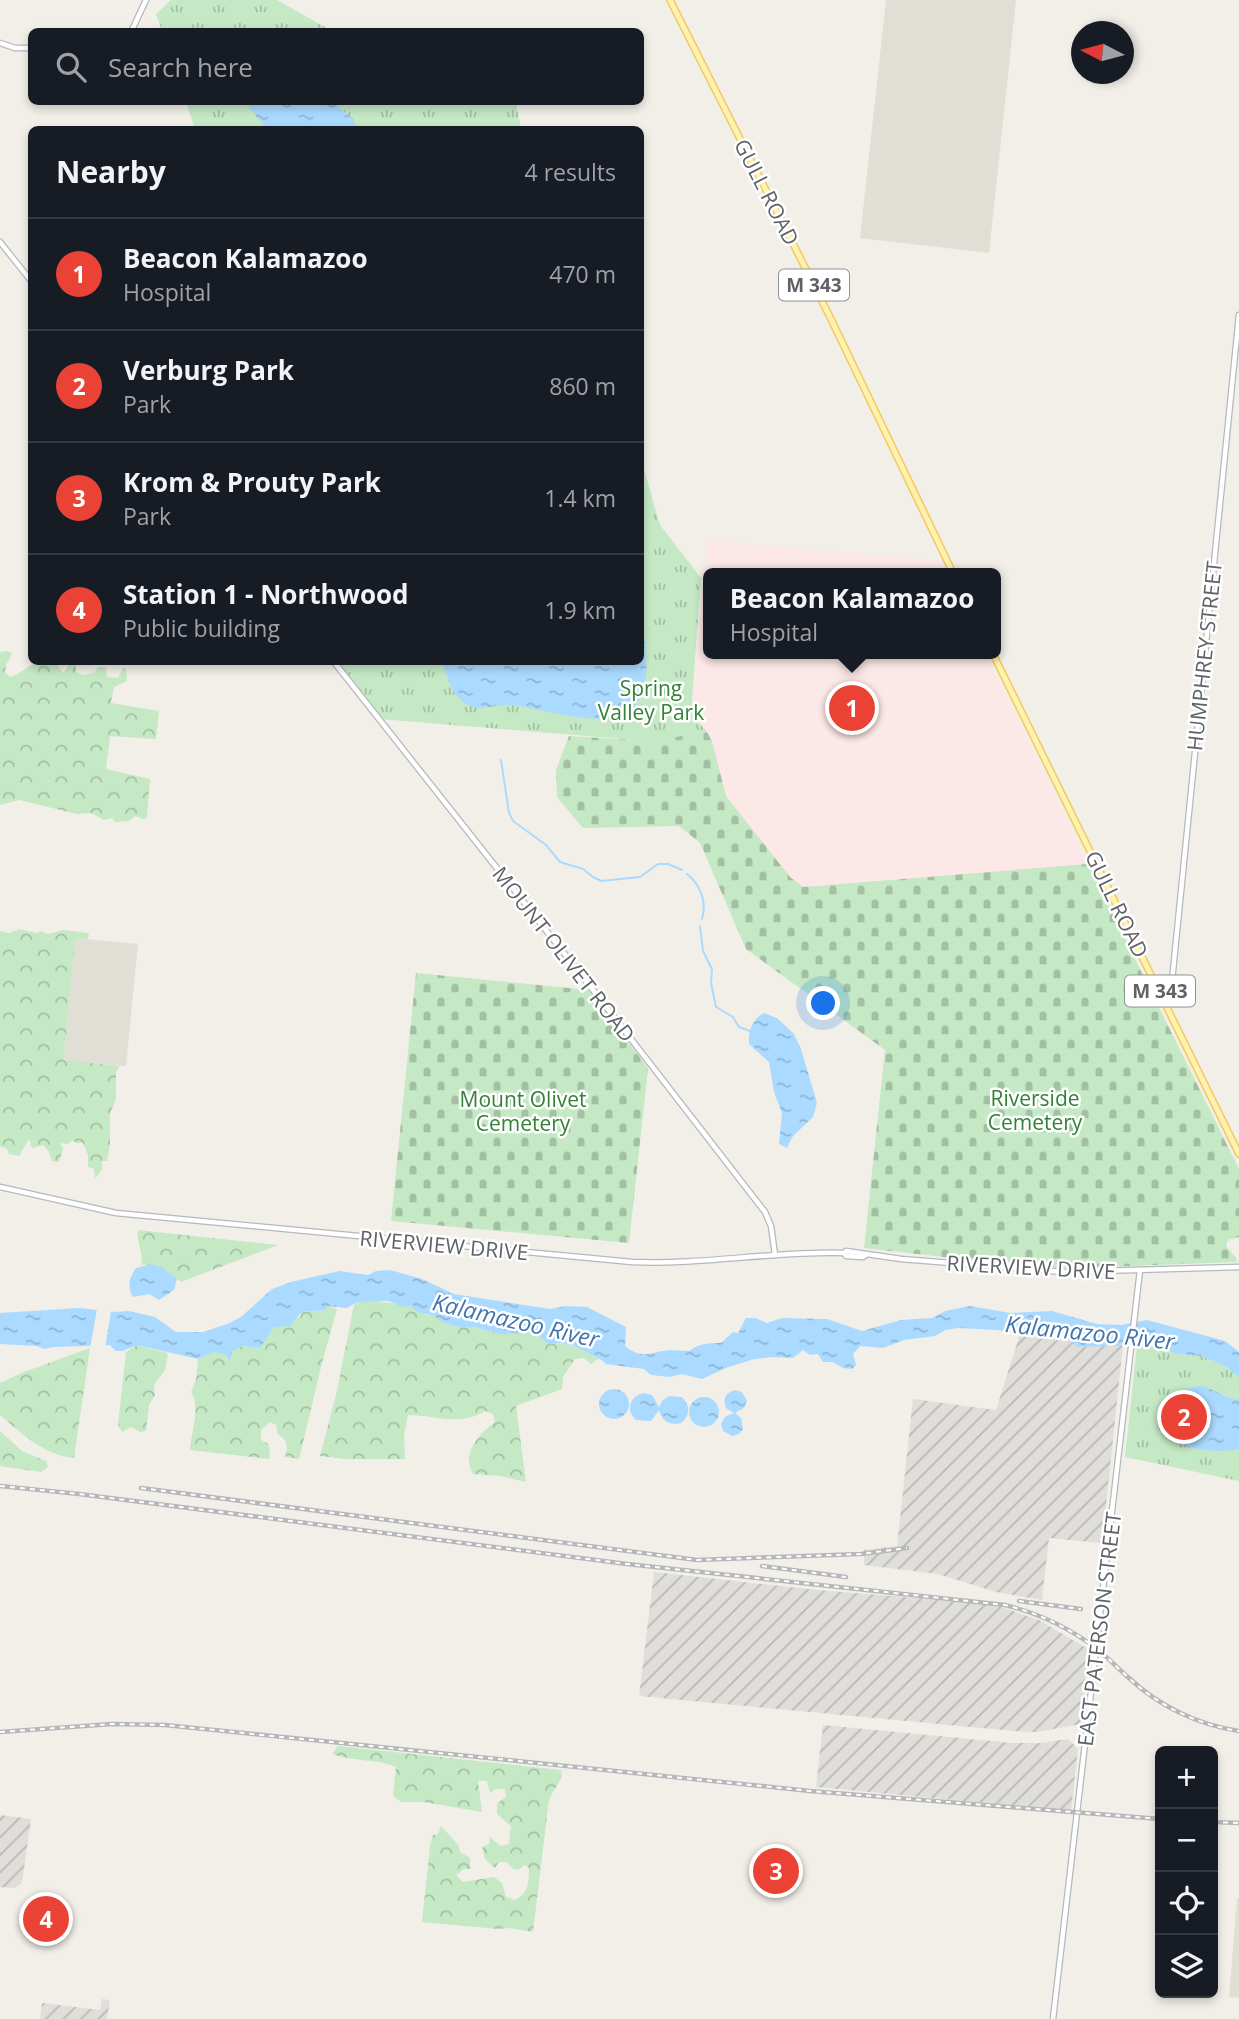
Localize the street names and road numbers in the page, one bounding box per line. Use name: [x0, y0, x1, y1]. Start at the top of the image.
street label: GULL ROAD: [728, 134, 806, 250]
road number: M 343: [779, 270, 849, 300]
street label: HUMPHREY STREET: [1180, 559, 1228, 752]
street label: GULL ROAD: [1079, 846, 1155, 962]
street label: MOUNT OLIVET ROAD: [487, 860, 641, 1048]
road number: M 343: [1125, 976, 1195, 1007]
street label: RIVERVIEW DRIVE: [359, 1224, 529, 1266]
street label: RIVERVIEW DRIVE: [946, 1249, 1116, 1285]
street label: EAST PATERSON STREET: [1071, 1510, 1127, 1748]

